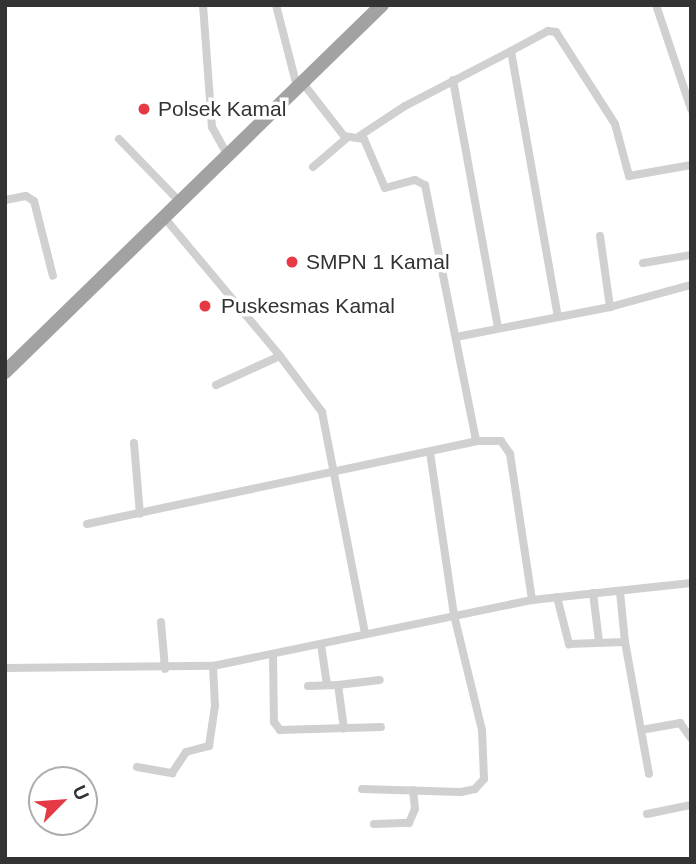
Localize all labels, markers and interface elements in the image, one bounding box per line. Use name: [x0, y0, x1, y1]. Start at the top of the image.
place label: Polsek Kamal: [158, 96, 286, 122]
marker: Polsek Kamal: [136, 101, 152, 117]
place label: SMPN 1 Kamal: [306, 249, 450, 275]
marker: SMPN 1 Kamal: [284, 254, 300, 270]
place label: Puskesmas Kamal: [221, 293, 395, 319]
marker: Puskesmas Kamal: [195, 296, 215, 316]
north arrow: [28, 766, 98, 836]
text: U: [68, 782, 93, 803]

